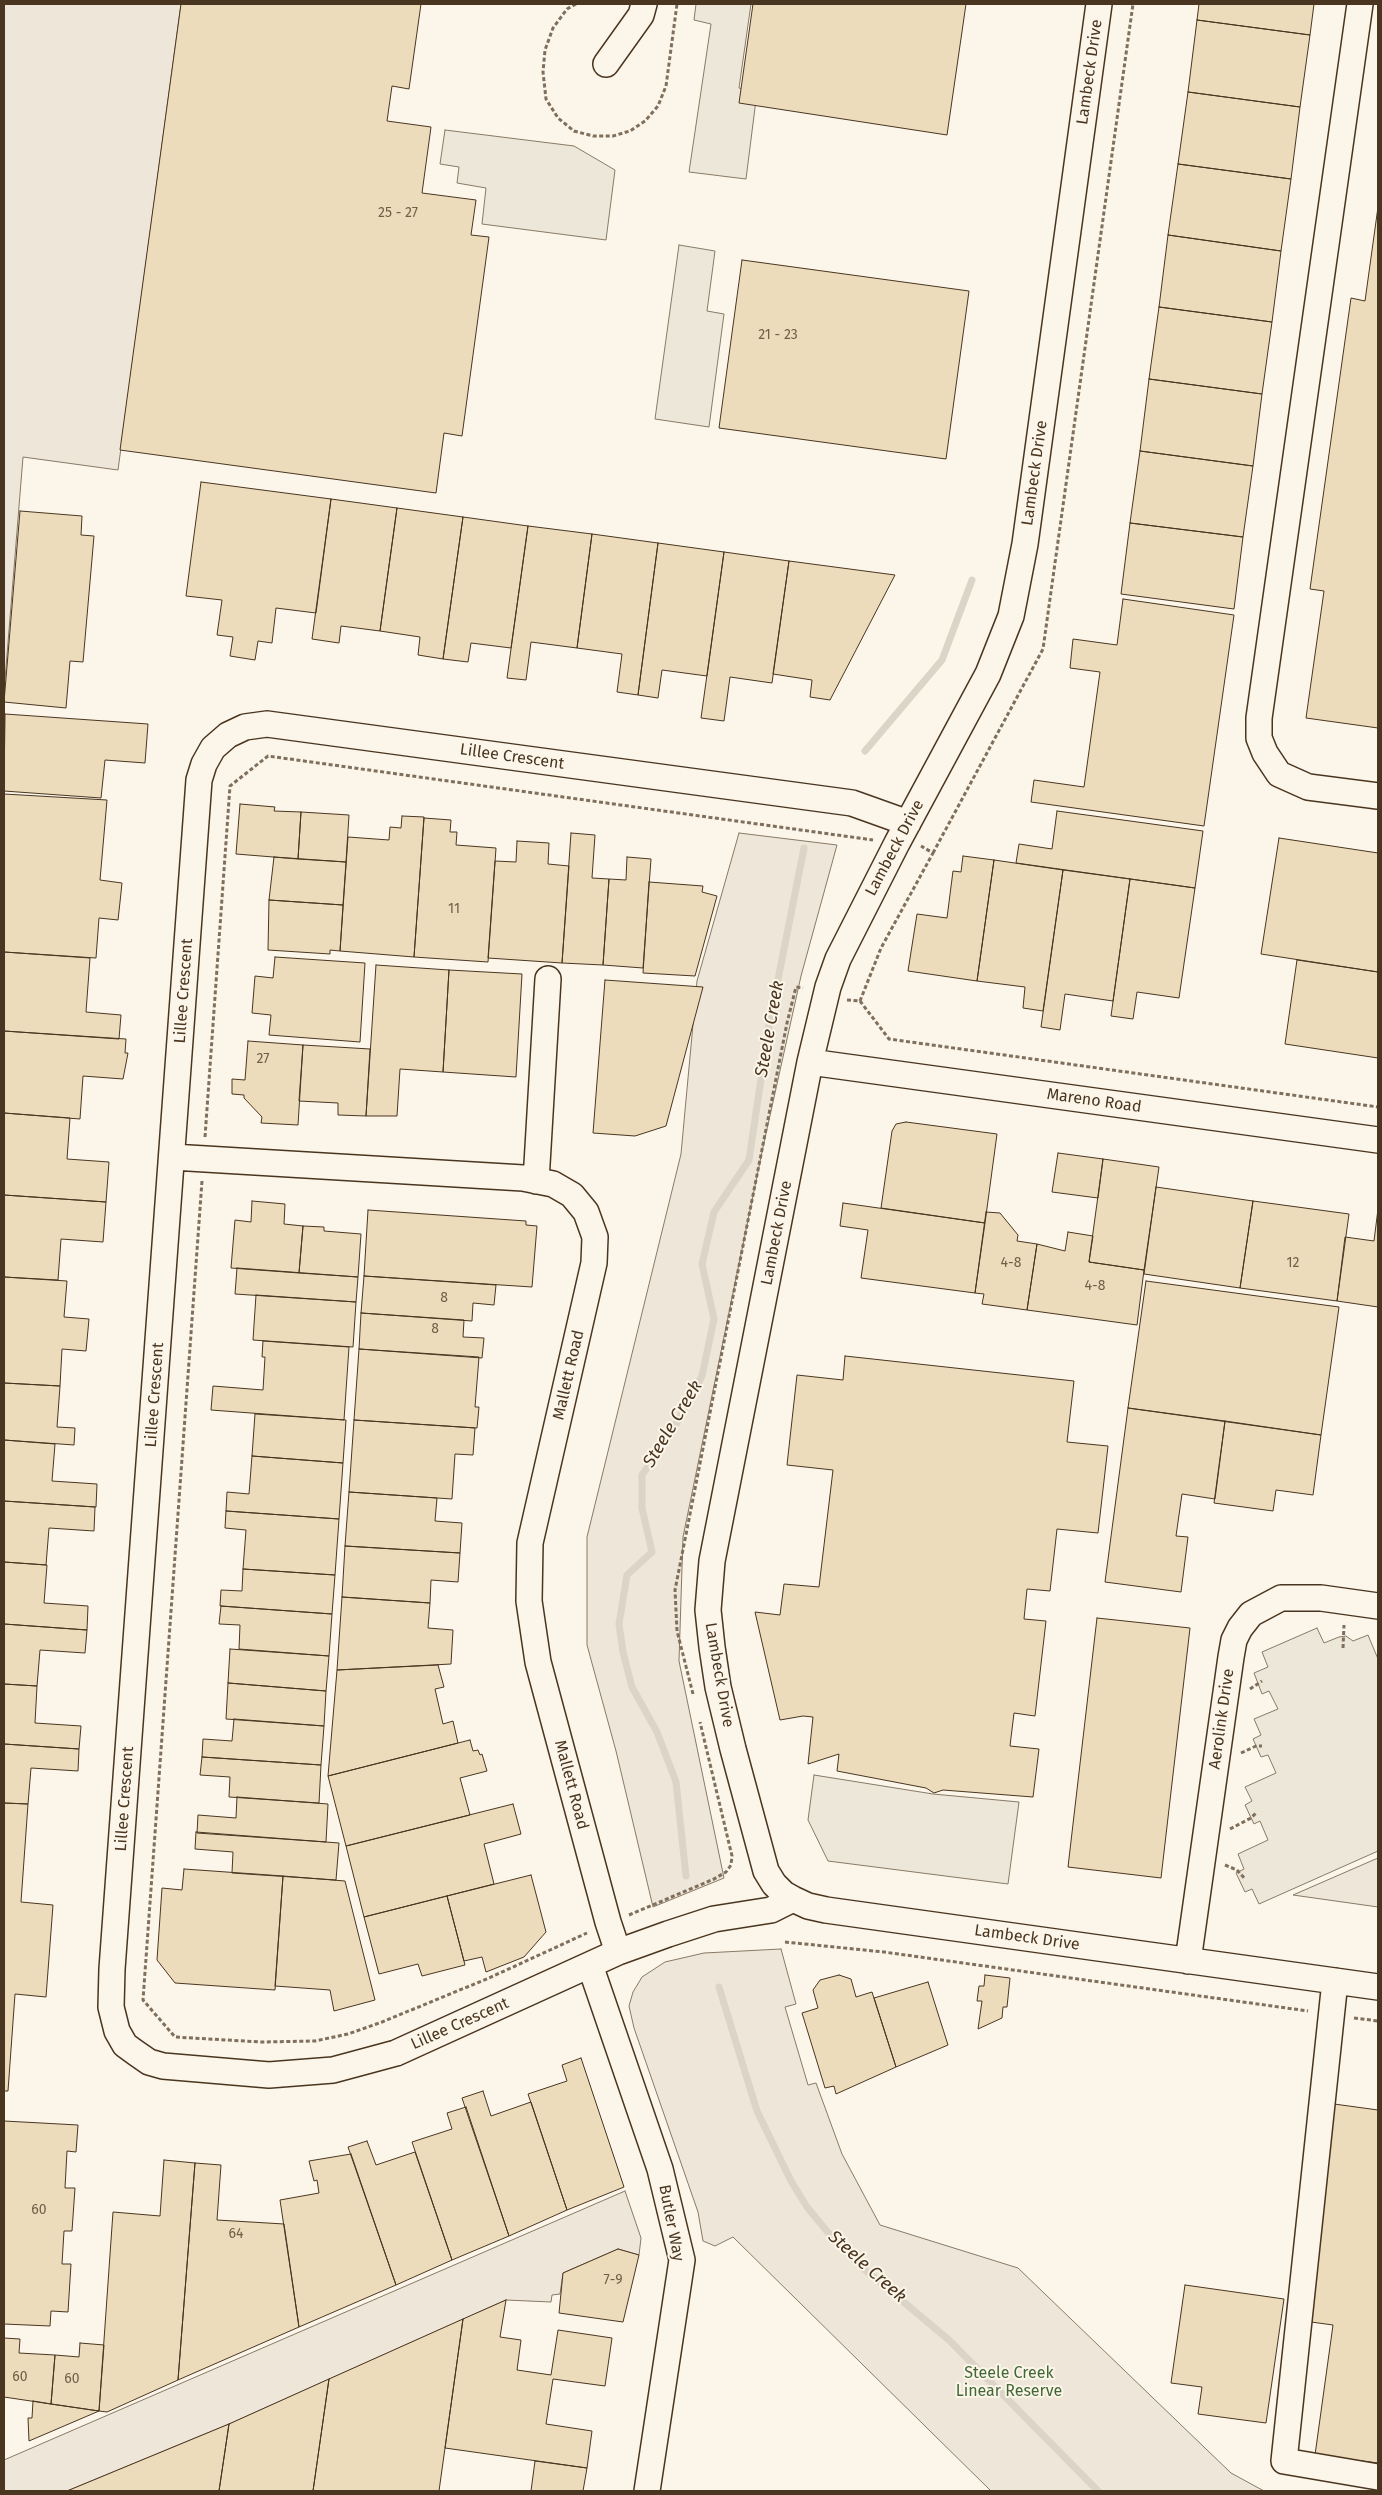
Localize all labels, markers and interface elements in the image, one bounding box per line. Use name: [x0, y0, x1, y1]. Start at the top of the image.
street label: Lambeck Drive: [1073, 18, 1107, 126]
house number: 25 - 27: [378, 205, 418, 221]
house number: 21 - 23: [758, 327, 798, 343]
street label: Lambeck Drive: [1018, 419, 1052, 527]
street label: Lillee Crescent: [459, 740, 565, 774]
street label: Lambeck Drive: [862, 797, 928, 899]
house number: 11: [448, 901, 460, 917]
street label: Lillee Crescent: [171, 938, 197, 1044]
water label: Steele Creek: [751, 979, 789, 1079]
house number: 27: [256, 1051, 270, 1067]
street label: Mareno Road: [1045, 1085, 1143, 1117]
street label: Lambeck Drive: [757, 1179, 797, 1287]
house number: 4-8: [1001, 1255, 1021, 1271]
house number: 12: [1287, 1255, 1299, 1271]
house number: 4-8: [1085, 1278, 1105, 1294]
house number: 8: [440, 1290, 448, 1306]
house number: 8: [431, 1321, 439, 1337]
street label: Mallett Road: [549, 1328, 589, 1422]
street label: Lillee Crescent: [142, 1342, 168, 1448]
water label: Steele Creek: [639, 1377, 707, 1471]
street label: Lambeck Drive: [700, 1621, 738, 1729]
street label: Aerolink Drive: [1205, 1667, 1239, 1771]
street label: Mallett Road: [550, 1738, 592, 1832]
street label: Lillee Crescent: [112, 1746, 138, 1852]
street label: Lambeck Drive: [973, 1921, 1081, 1955]
street label: Lillee Crescent: [408, 1994, 512, 2054]
street label: Butler Way: [654, 2183, 688, 2263]
house number: 60: [31, 2202, 47, 2218]
house number: 64: [229, 2226, 243, 2242]
water label: Steele Creek: [823, 2226, 911, 2308]
house number: 7-9: [603, 2272, 623, 2288]
park label: Steele Creek Linear Reserve: [956, 2364, 1062, 2402]
house number: 60: [12, 2369, 28, 2385]
house number: 60: [64, 2371, 80, 2387]

